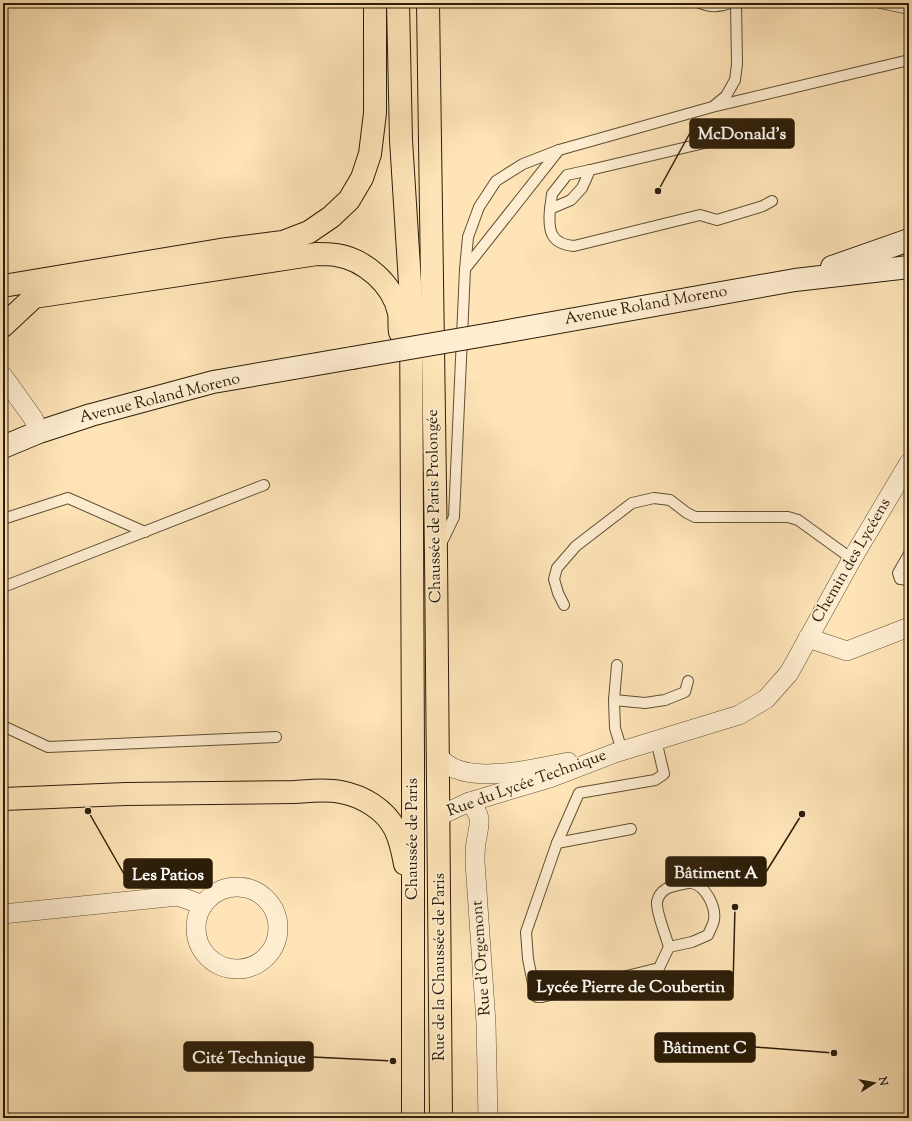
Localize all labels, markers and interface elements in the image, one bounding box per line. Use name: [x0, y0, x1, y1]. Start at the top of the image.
callout: McDonald's: [690, 119, 794, 148]
text: McDonald's: [698, 123, 786, 147]
street label: Avenue Roland Moreno: [563, 280, 729, 332]
street label: Avenue Roland Moreno: [77, 368, 243, 430]
street label: Chaussée de Paris Prolongée: [422, 409, 448, 603]
street label: Chemin des Lycéens: [807, 494, 897, 628]
street label: Rue du Lycée Technique: [444, 744, 610, 824]
street label: Chaussée de Paris: [402, 778, 425, 900]
callout: Bâtiment A: [666, 857, 766, 886]
callout: Les Patios: [124, 859, 212, 888]
text: Bâtiment A: [674, 862, 758, 886]
text: Les Patios: [132, 864, 204, 888]
street label: Rue de la Chaussée de Paris: [429, 873, 452, 1061]
street label: Rue d'Orgemont: [466, 899, 498, 1016]
callout: Lycée Pierre de Coubertin: [528, 971, 733, 1000]
text: Lycée Pierre de Coubertin: [537, 976, 726, 1000]
callout: Bâtiment C: [655, 1033, 755, 1062]
text: Bâtiment C: [663, 1037, 747, 1061]
callout: Cité Technique: [184, 1042, 313, 1071]
text: Cité Technique: [192, 1047, 306, 1071]
north arrow: [854, 1063, 894, 1103]
text: N: [874, 1074, 892, 1087]

